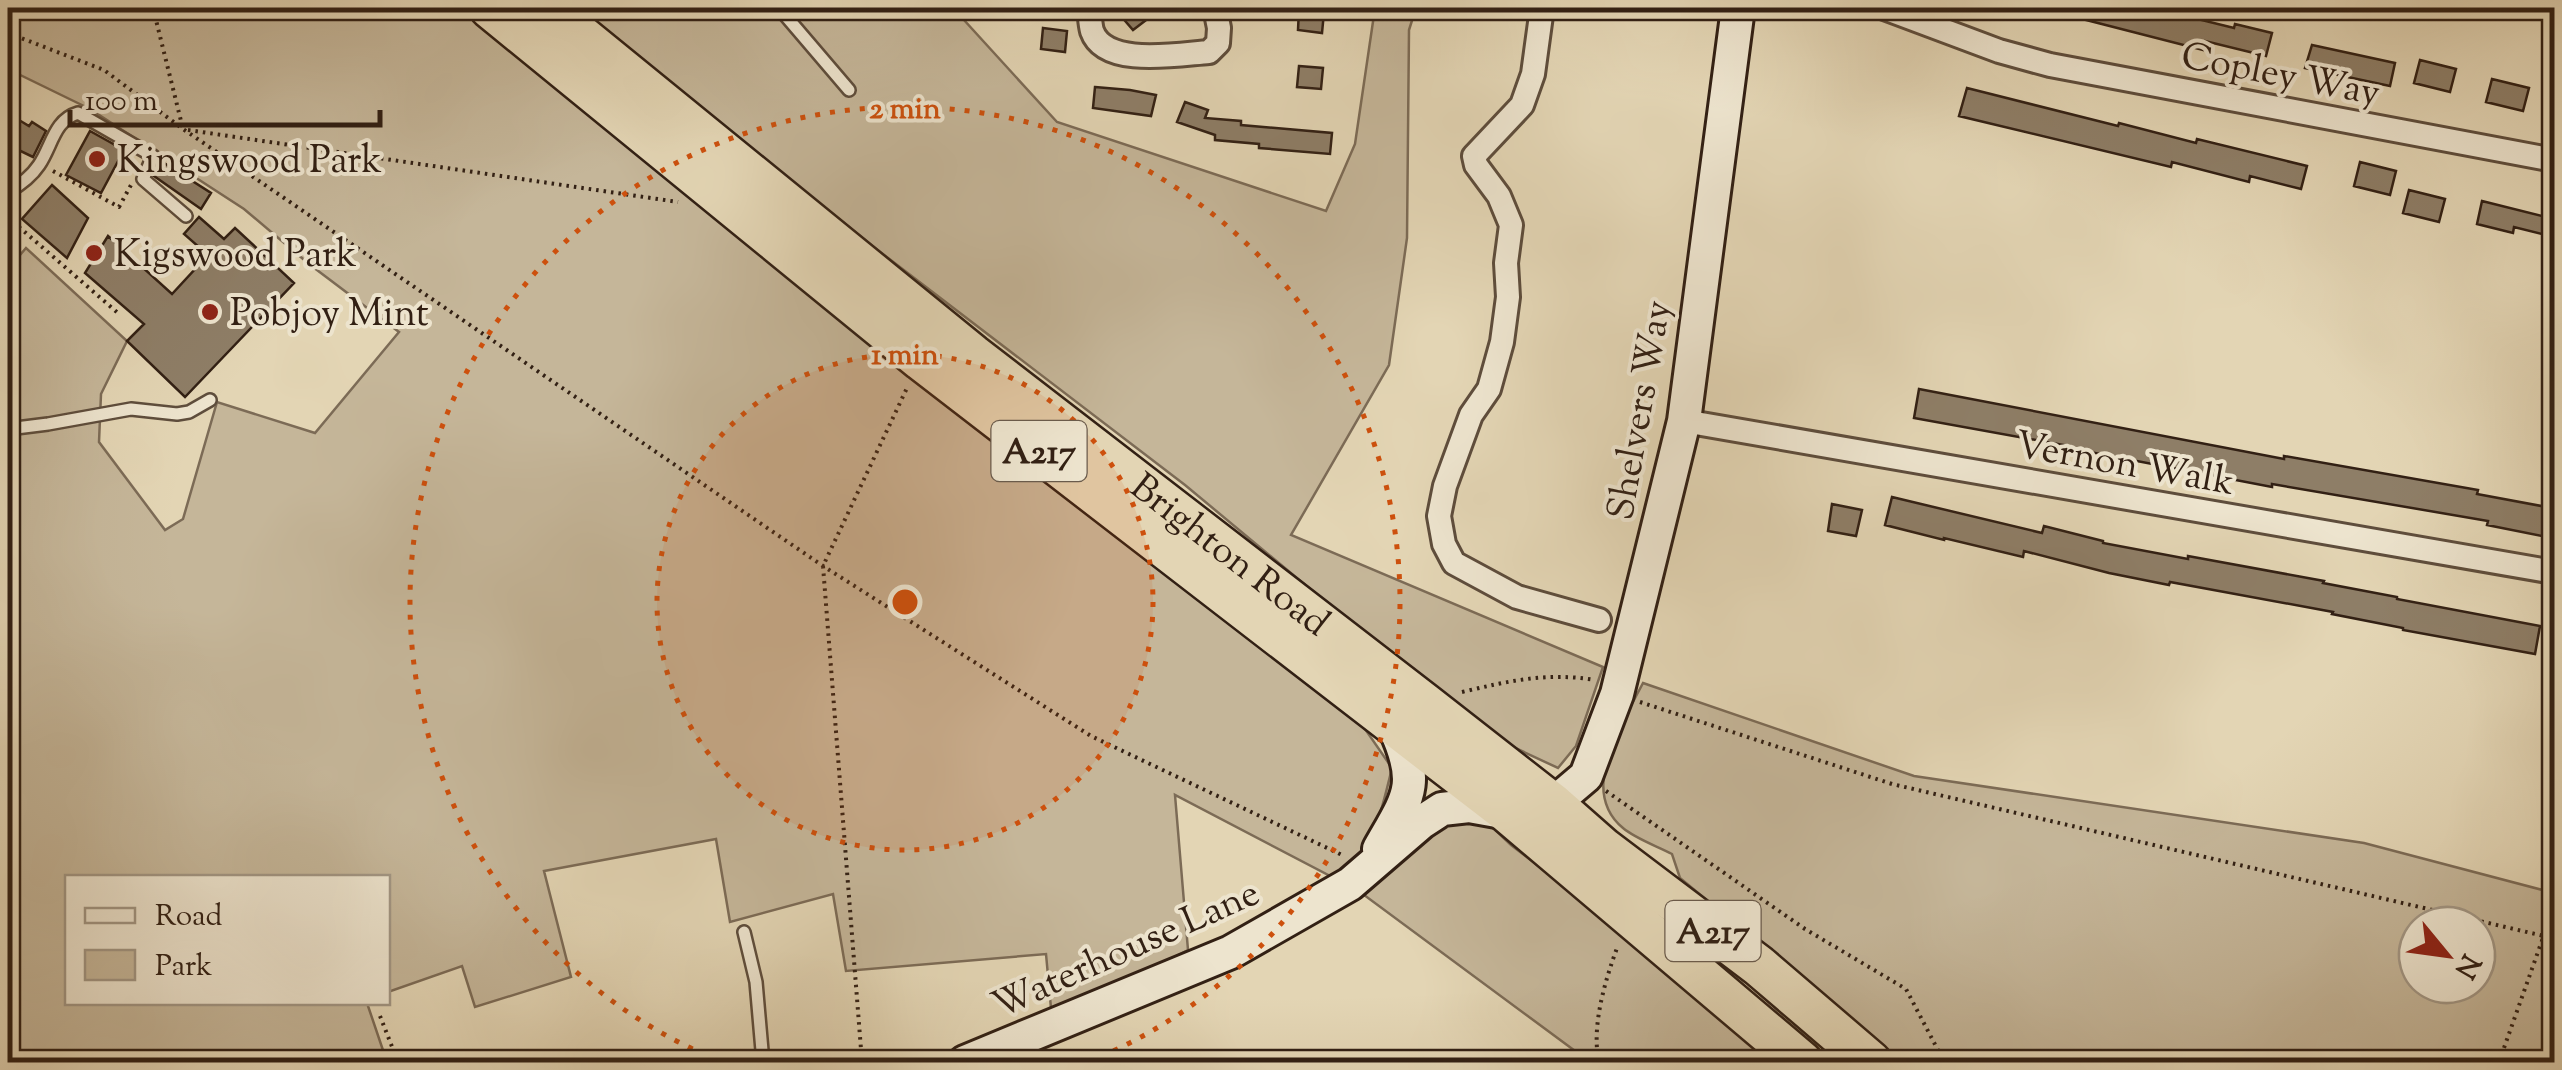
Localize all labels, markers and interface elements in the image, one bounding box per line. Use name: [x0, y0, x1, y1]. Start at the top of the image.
street label: Copley Way: [2176, 31, 2384, 123]
scale bar: [70, 65, 380, 127]
text: 100 m: [85, 81, 158, 124]
text: 2 min: [869, 89, 941, 132]
place label: Kingswood Park: [117, 136, 382, 190]
marker: Kingswood Park: [86, 148, 108, 170]
place label: Kigswood Park: [114, 230, 357, 284]
marker: Kigswood Park: [83, 242, 105, 264]
place label: Pobjoy Mint: [230, 289, 429, 343]
street label: Shelvers Way: [1596, 297, 1688, 525]
marker: Pobjoy Mint: [199, 301, 221, 323]
text: 1 min: [871, 335, 939, 378]
street label: Vernon Walk: [2011, 420, 2238, 512]
road number: A217: [992, 421, 1086, 481]
street label: Brighton Road: [1117, 463, 1339, 651]
centre of rings: [887, 584, 923, 620]
street label: Waterhouse Lane: [984, 869, 1269, 1035]
legend: [65, 875, 390, 1005]
text: Road: [155, 896, 222, 939]
road number: A217: [1666, 901, 1760, 961]
north arrow: [2397, 905, 2497, 1005]
text: Park: [155, 946, 212, 989]
text: N: [2443, 946, 2489, 985]

